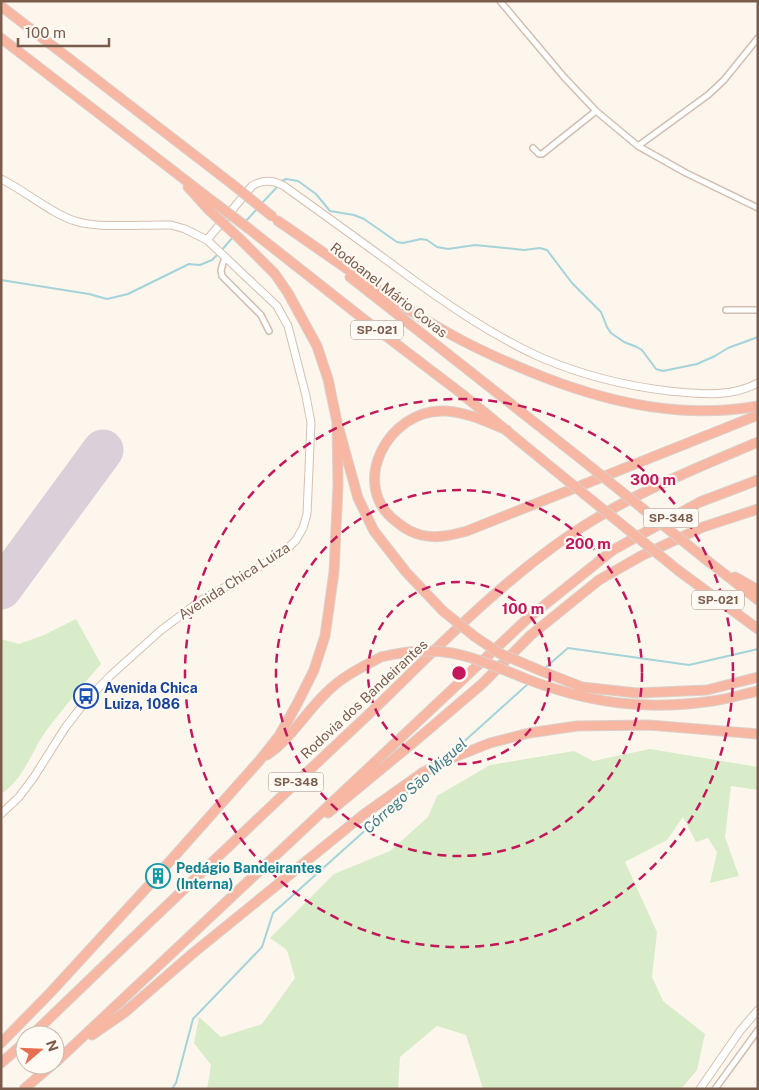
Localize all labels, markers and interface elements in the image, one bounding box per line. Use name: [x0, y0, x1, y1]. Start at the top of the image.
scale bar: [18, 15, 109, 47]
text: 100 m: [25, 24, 66, 41]
street label: Rodoanel Mário Covas: [327, 239, 451, 341]
road number: SP-021: [351, 320, 403, 340]
text: 300 m: [630, 471, 676, 488]
road number: SP-348: [644, 508, 698, 528]
text: 200 m: [565, 535, 611, 552]
street label: Avenida Chica Luiza: [175, 539, 293, 623]
road number: SP-021: [692, 590, 744, 610]
text: 100 m: [502, 600, 544, 617]
street label: Rodovia dos Bandeirantes: [297, 636, 431, 762]
centre of rings: [450, 664, 468, 682]
place label: Avenida Chica Luiza, 1086: [104, 680, 198, 712]
bus stop icon: Avenida Chica Luiza, 1086: [73, 683, 99, 709]
water label: Córrego São Miguel: [359, 735, 470, 837]
road number: SP-348: [268, 772, 324, 792]
place label: Pedágio Bandeirantes (Interna): [176, 860, 322, 892]
building icon: Pedágio Bandeirantes (Interna): [145, 863, 171, 889]
north arrow: [15, 1025, 65, 1075]
text: N: [43, 1038, 62, 1054]

